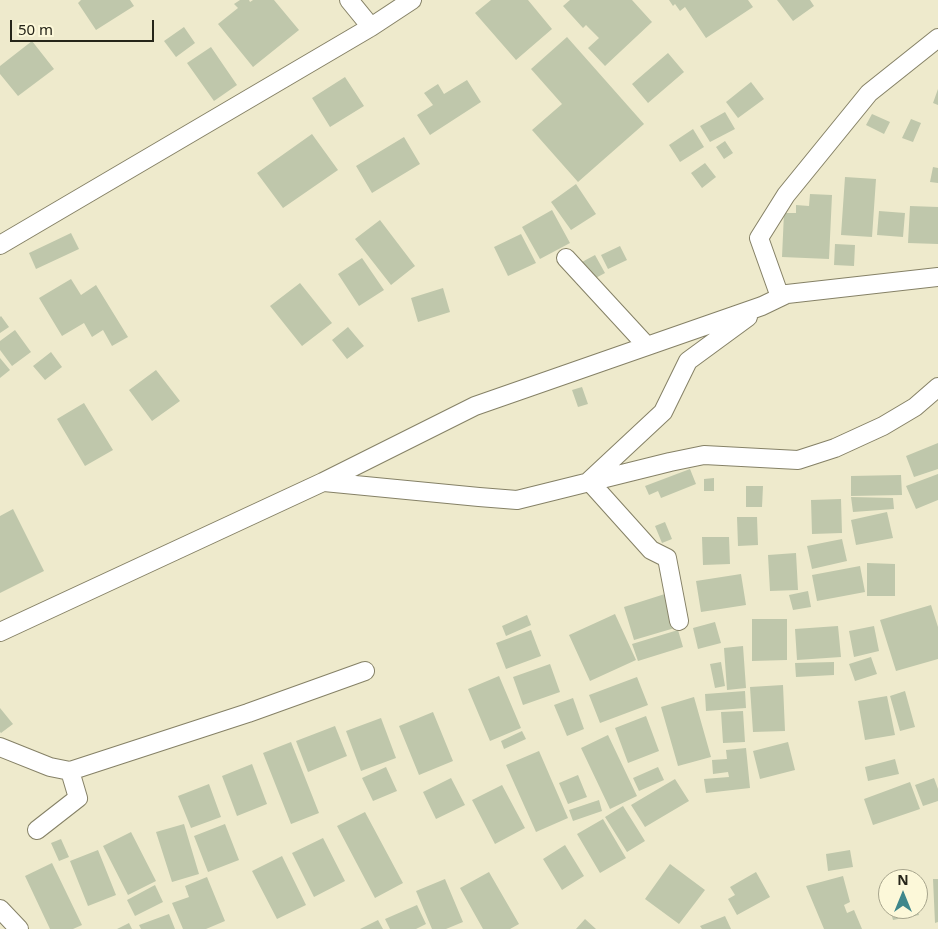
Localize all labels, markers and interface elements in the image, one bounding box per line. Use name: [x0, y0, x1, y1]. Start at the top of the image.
scale bar: [12, 10, 156, 42]
text: 50 m: [18, 19, 53, 39]
north arrow: [878, 869, 928, 919]
text: N: [897, 870, 909, 889]

